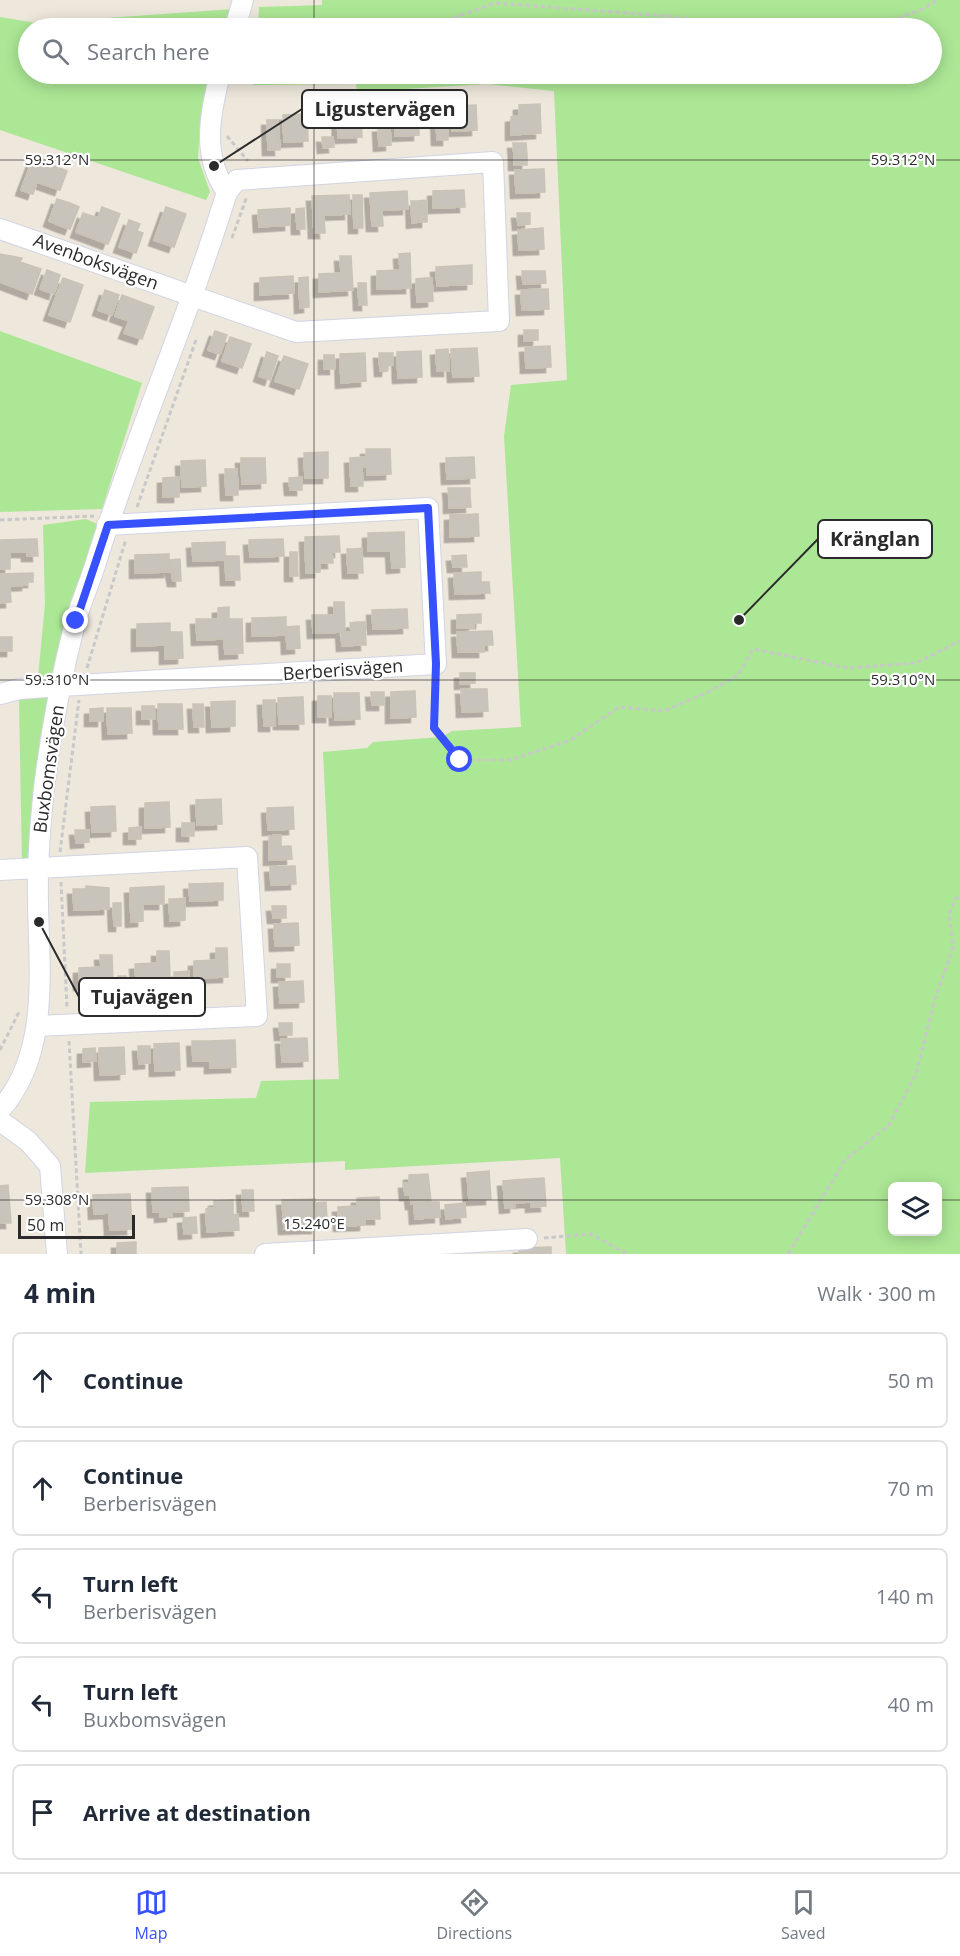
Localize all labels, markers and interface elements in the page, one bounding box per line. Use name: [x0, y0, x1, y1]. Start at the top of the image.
search box: [18, 18, 942, 84]
icon: search: [39, 35, 72, 68]
text: Search here: [87, 36, 210, 66]
callout: Ligustervägen: [302, 90, 467, 128]
text: Ligustervägen: [314, 95, 456, 122]
text: 59.312°N: [25, 149, 89, 169]
text: 59.312°N: [871, 149, 935, 169]
street label: Avenboksvägen: [31, 227, 162, 295]
callout: Kränglan: [818, 520, 932, 558]
text: Kränglan: [830, 525, 920, 552]
route end: [62, 607, 88, 633]
street label: Berberisvägen: [282, 653, 404, 685]
text: 59.310°N: [25, 669, 89, 689]
text: 59.310°N: [871, 669, 935, 689]
street label: Buxbomsvägen: [27, 703, 69, 834]
route start: [446, 746, 472, 772]
callout: Tujavägen: [79, 978, 205, 1016]
text: Tujavägen: [91, 983, 193, 1010]
map controls: [888, 1182, 942, 1236]
button: layers: [888, 1182, 942, 1236]
text: 59.308°N: [25, 1189, 89, 1209]
scale bar: [18, 1212, 135, 1240]
text: 15.240°E: [283, 1213, 345, 1233]
text: 50 m: [27, 1214, 64, 1236]
text: 4 min: [24, 1275, 96, 1311]
text: Walk · 300 m: [817, 1280, 936, 1307]
icon: ahead: [26, 1364, 59, 1397]
text: Continue: [83, 1365, 183, 1395]
text: 50 m: [887, 1367, 934, 1394]
text: Continue: [83, 1460, 183, 1490]
icon: ahead: [26, 1472, 59, 1505]
text: 70 m: [887, 1475, 934, 1502]
text: Berberisvägen: [83, 1490, 217, 1517]
text: Turn left: [83, 1568, 178, 1598]
icon: left: [26, 1580, 59, 1613]
text: 140 m: [876, 1583, 934, 1610]
text: Berberisvägen: [83, 1598, 217, 1625]
text: Turn left: [83, 1676, 178, 1706]
icon: left: [26, 1688, 59, 1721]
text: 40 m: [887, 1691, 934, 1718]
text: Buxbomsvägen: [83, 1706, 226, 1733]
icon: arrive: [26, 1796, 59, 1829]
text: Arrive at destination: [83, 1797, 311, 1827]
tab: Map: [134, 1886, 168, 1944]
tab: Directions: [436, 1886, 512, 1944]
tab: Saved: [781, 1886, 826, 1944]

